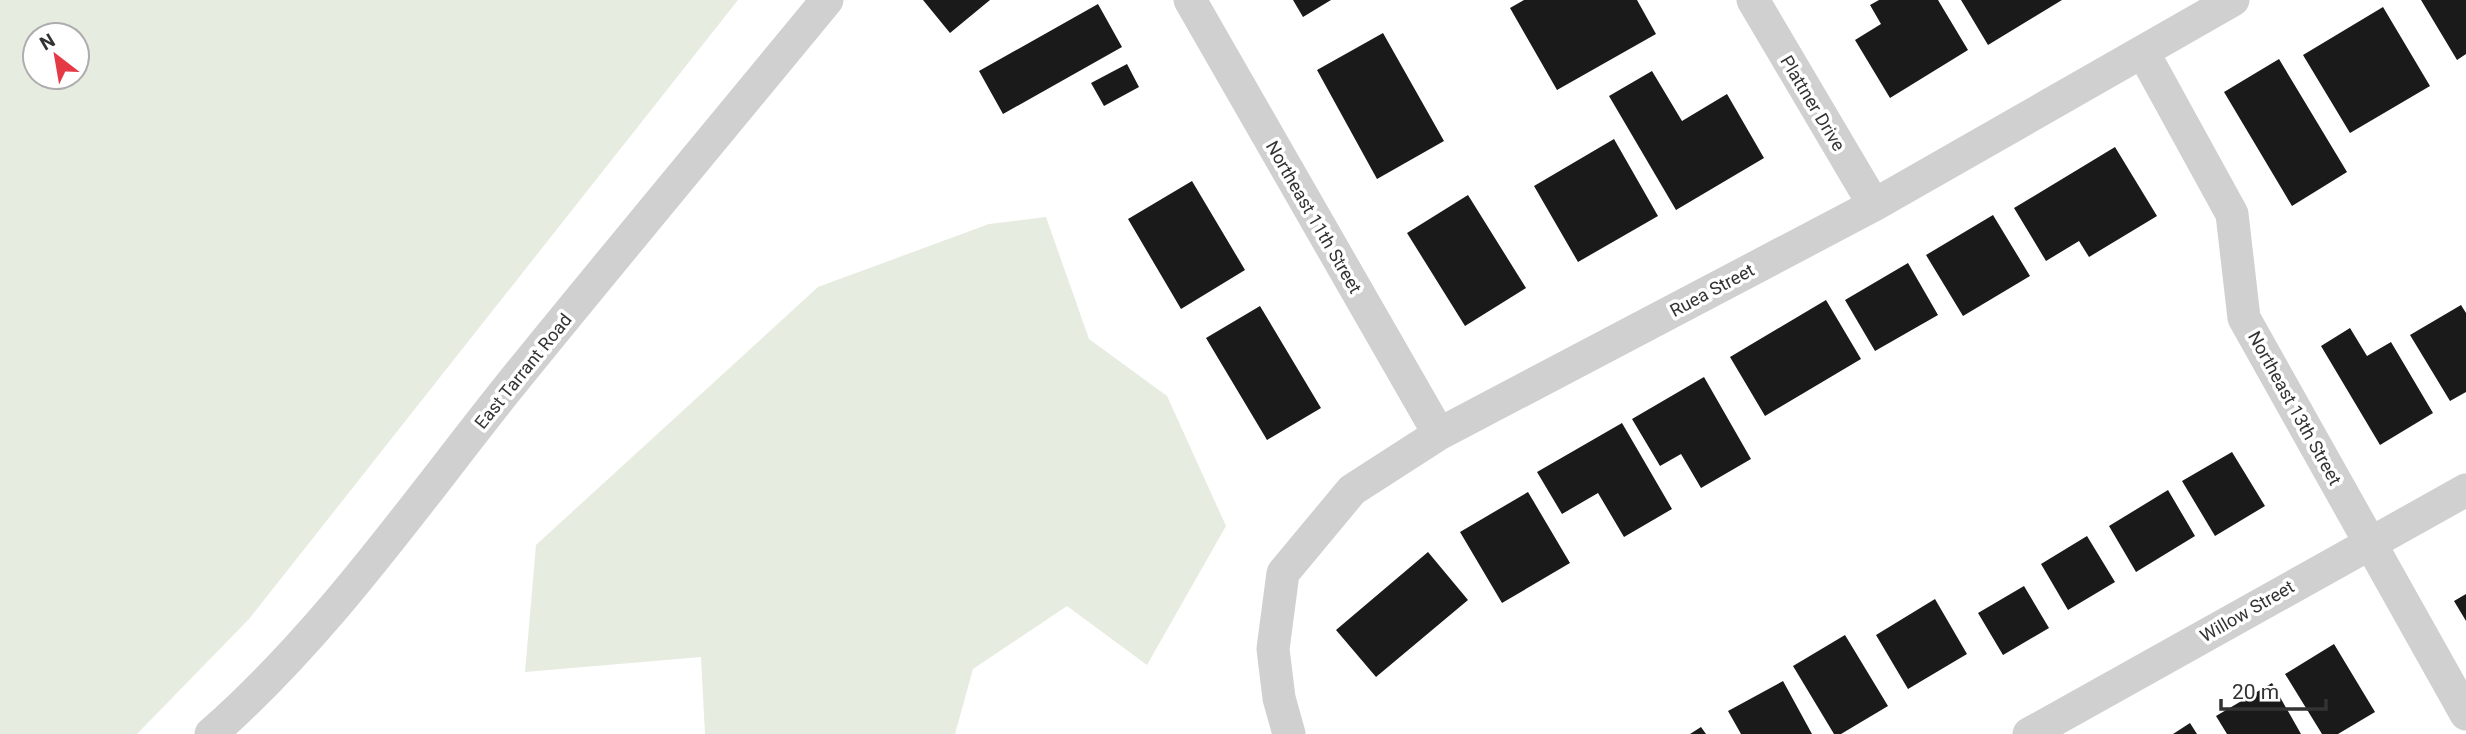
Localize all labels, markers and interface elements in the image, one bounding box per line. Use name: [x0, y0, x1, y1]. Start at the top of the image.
north arrow: [21, 21, 91, 91]
text: N: [36, 29, 59, 55]
street label: Plattner Drive: [1776, 51, 1850, 155]
street label: Northeast 11th Street: [1262, 137, 1366, 297]
street label: Ruea Street: [1666, 259, 1758, 321]
street label: East Tarrant Road: [470, 309, 576, 433]
street label: Northeast 13th Street: [2244, 328, 2346, 489]
street label: Willow Street: [2196, 576, 2298, 646]
scale bar: [2221, 668, 2326, 712]
text: 20 m: [2232, 680, 2279, 704]

